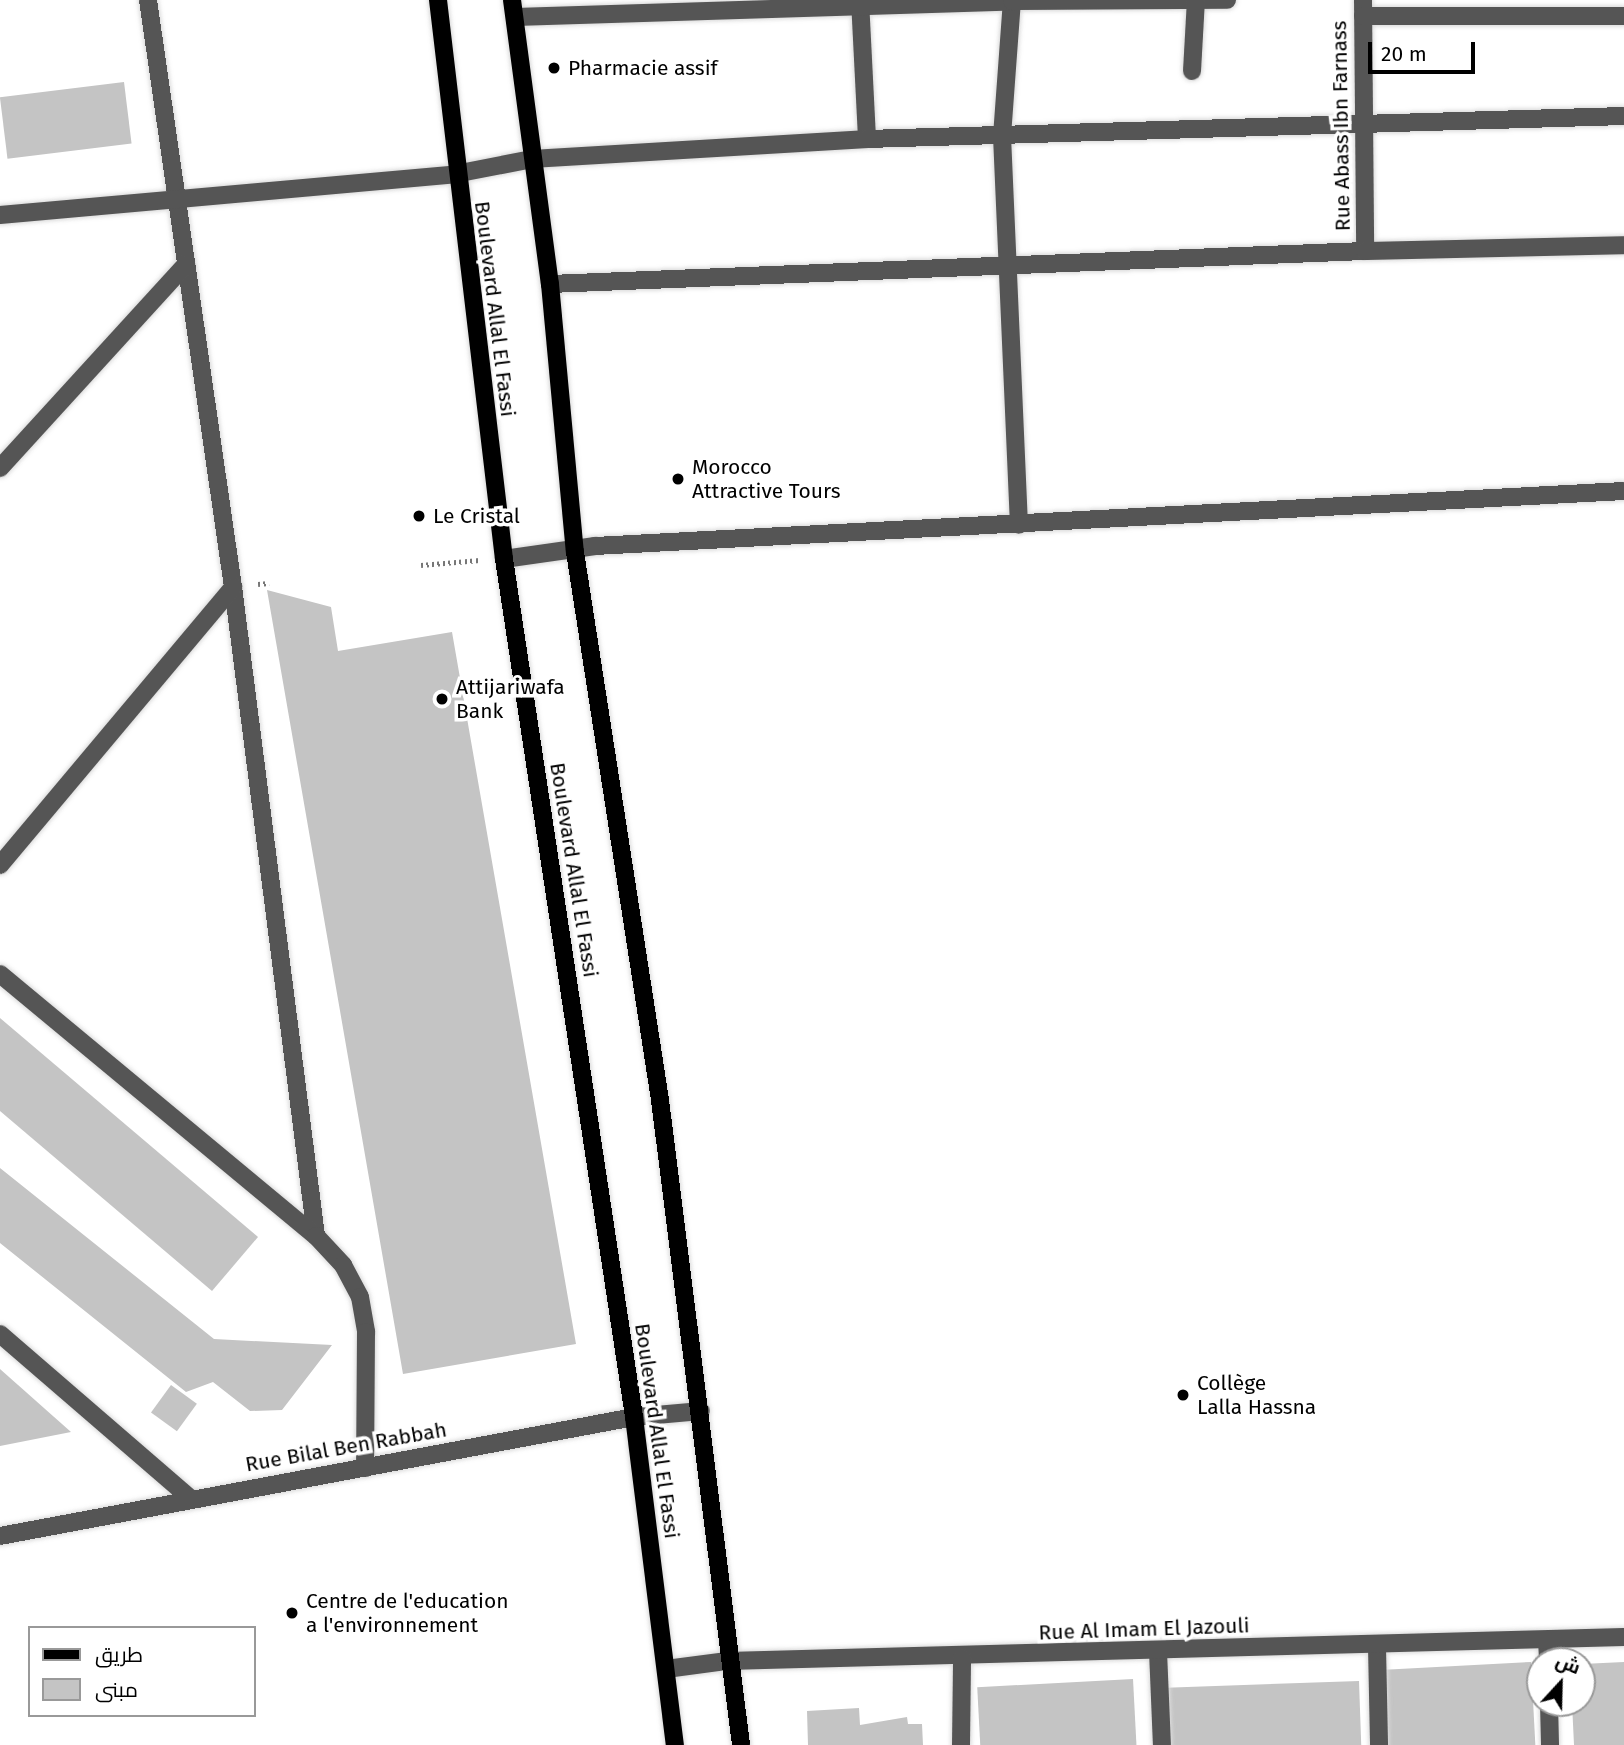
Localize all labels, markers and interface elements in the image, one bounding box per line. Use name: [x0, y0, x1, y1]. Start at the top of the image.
street label: Rue Abass Ibn Farnass: [1327, 21, 1355, 231]
scale bar: [1372, 28, 1479, 72]
text: 20 m: [1381, 41, 1427, 67]
place label: Pharmacie assif: [568, 55, 718, 81]
marker: Pharmacie assif: [546, 60, 562, 76]
street label: Boulevard Allal El Fassi: [469, 200, 521, 418]
place label: Morocco Attractive Tours: [692, 454, 841, 504]
marker: Morocco Attractive Tours: [670, 471, 686, 487]
place label: Le Cristal: [433, 503, 520, 529]
marker: Le Cristal: [411, 508, 427, 524]
place label: Attijariwafa Bank: [456, 674, 565, 724]
marker: Attijariwafa Bank: [434, 691, 450, 707]
street label: Boulevard Allal El Fassi: [545, 761, 603, 979]
street label: Boulevard Allal El Fassi: [629, 1322, 685, 1540]
place label: Collège Lalla Hassna: [1197, 1370, 1316, 1420]
marker: Collège Lalla Hassna: [1175, 1387, 1191, 1403]
street label: Rue Bilal Ben Rabbah: [243, 1417, 449, 1477]
place label: Centre de l'education a l'environnement: [306, 1588, 509, 1638]
marker: Centre de l'education a l'environnement: [284, 1605, 300, 1621]
street label: Rue Al Imam El Jazouli: [1038, 1613, 1250, 1645]
legend: [28, 1626, 256, 1717]
text: طريق: [95, 1642, 143, 1668]
north arrow: [1526, 1647, 1596, 1717]
text: ش: [1553, 1649, 1584, 1679]
text: مبنى: [95, 1677, 138, 1703]

